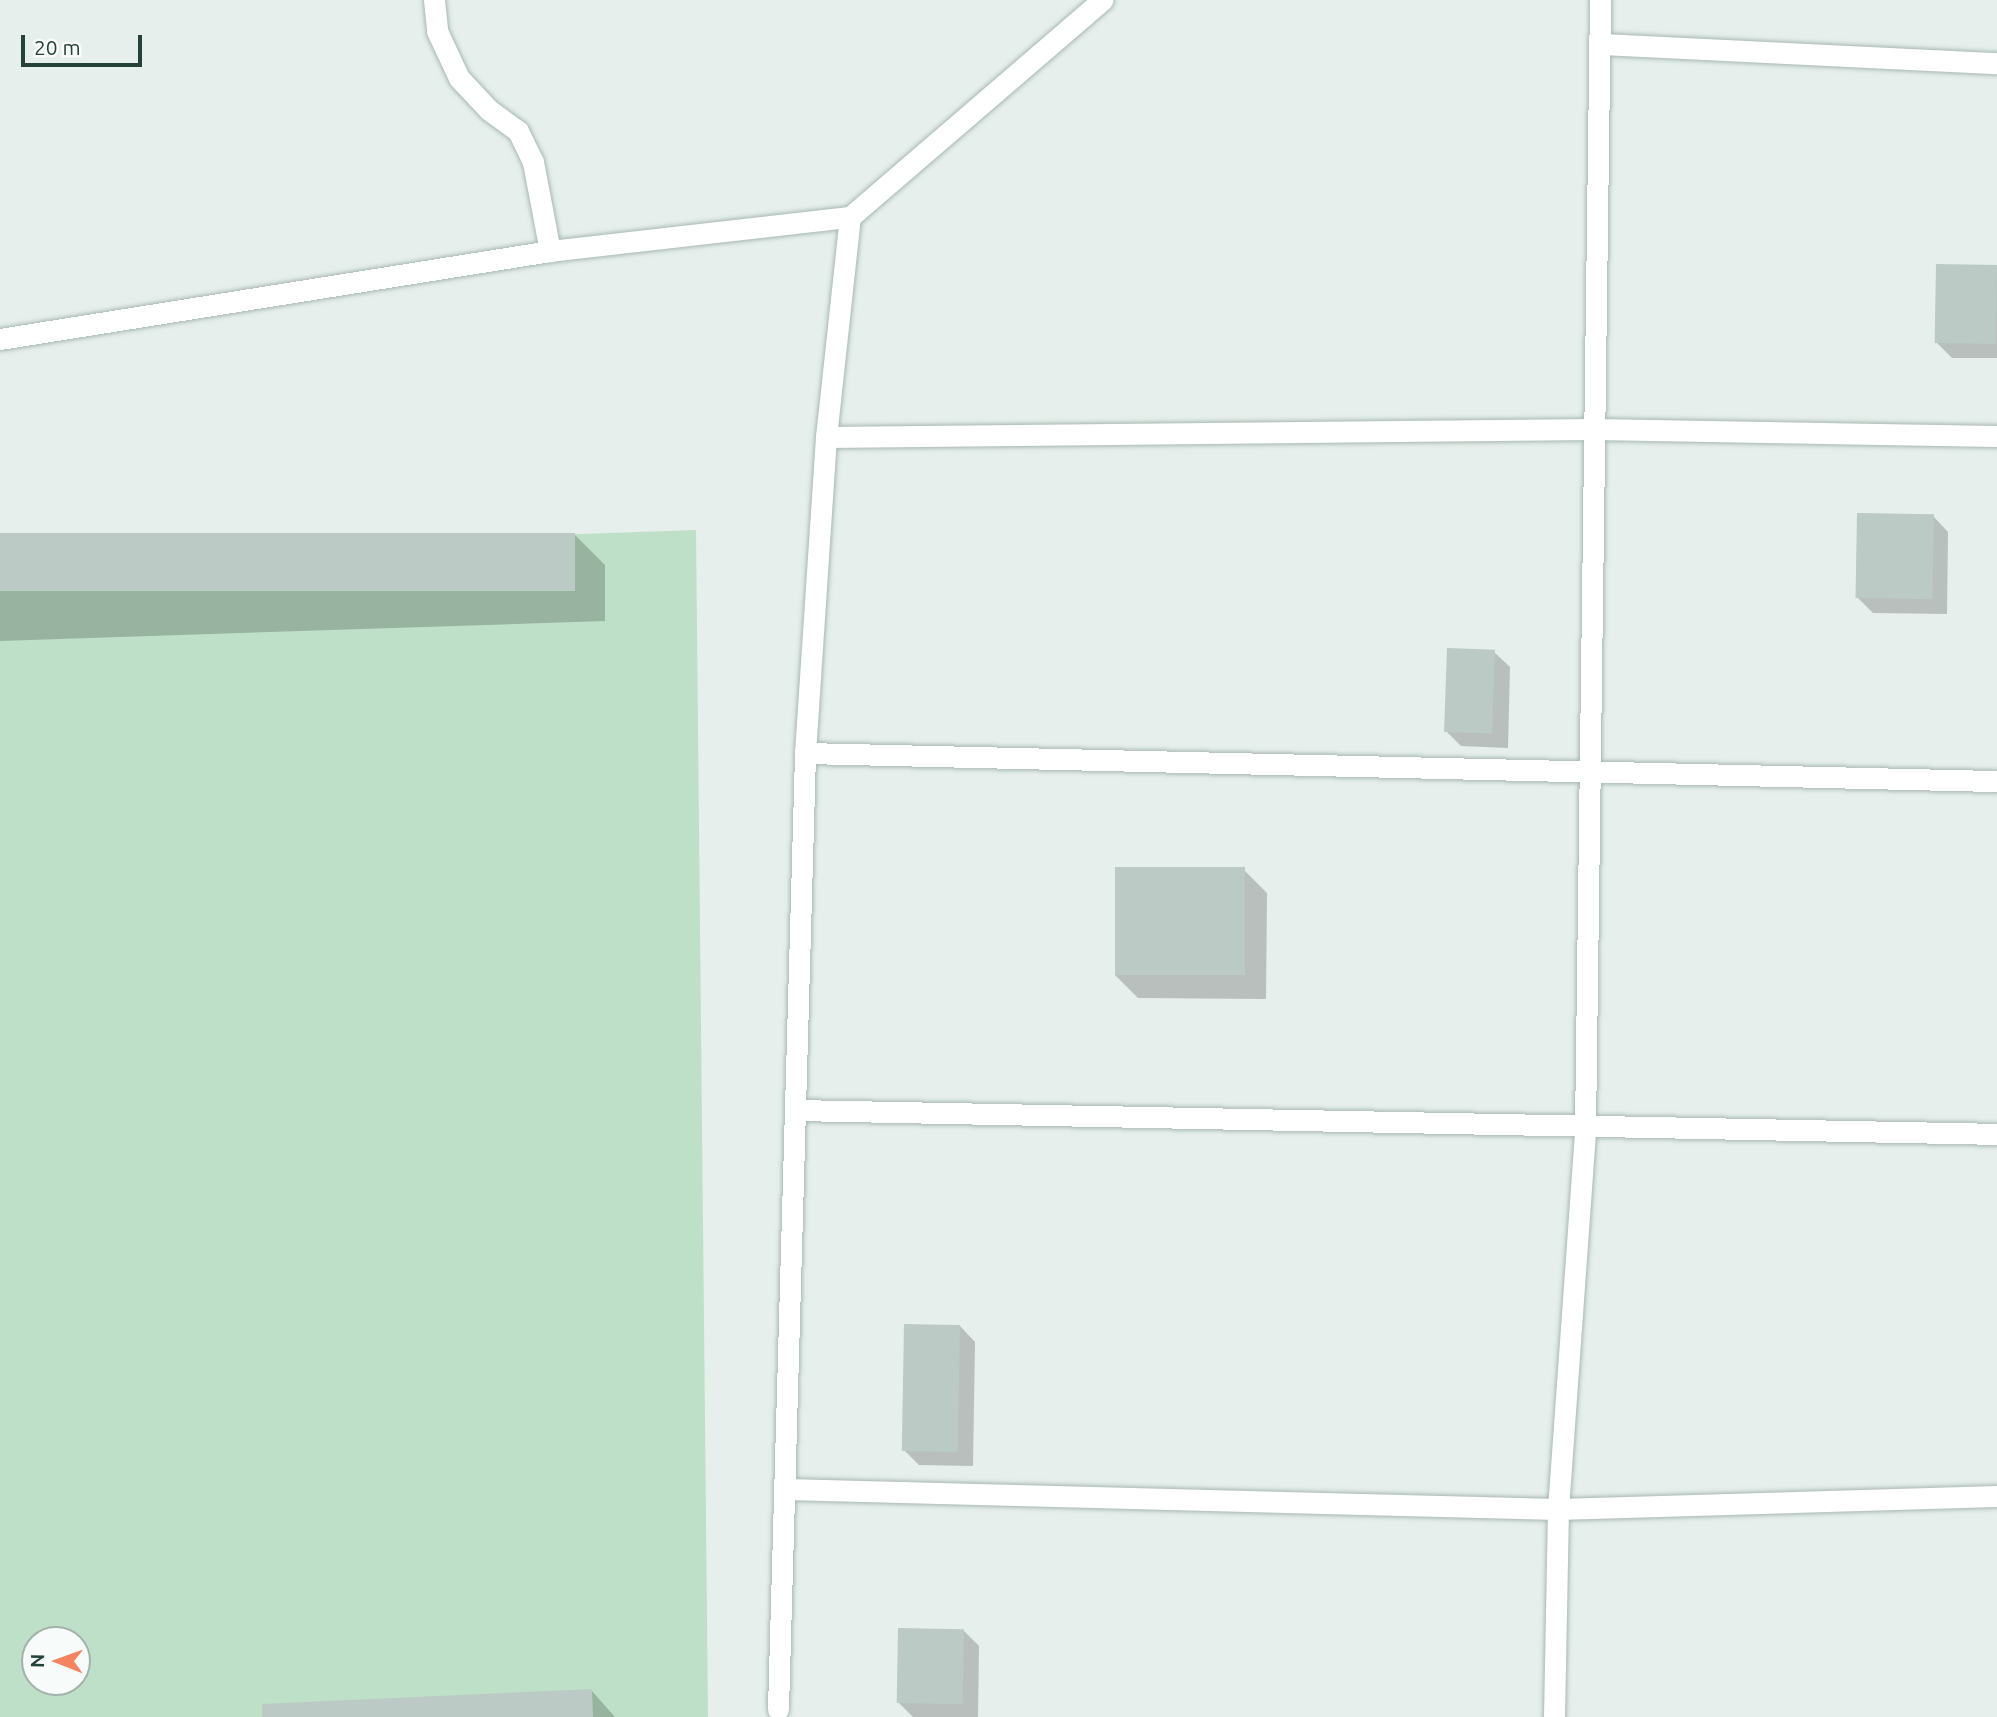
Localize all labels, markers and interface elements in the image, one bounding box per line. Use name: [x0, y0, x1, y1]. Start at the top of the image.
scale bar: [24, 21, 145, 65]
text: 20 m: [34, 35, 81, 59]
north arrow: [21, 1626, 91, 1696]
text: N: [26, 1653, 48, 1668]

